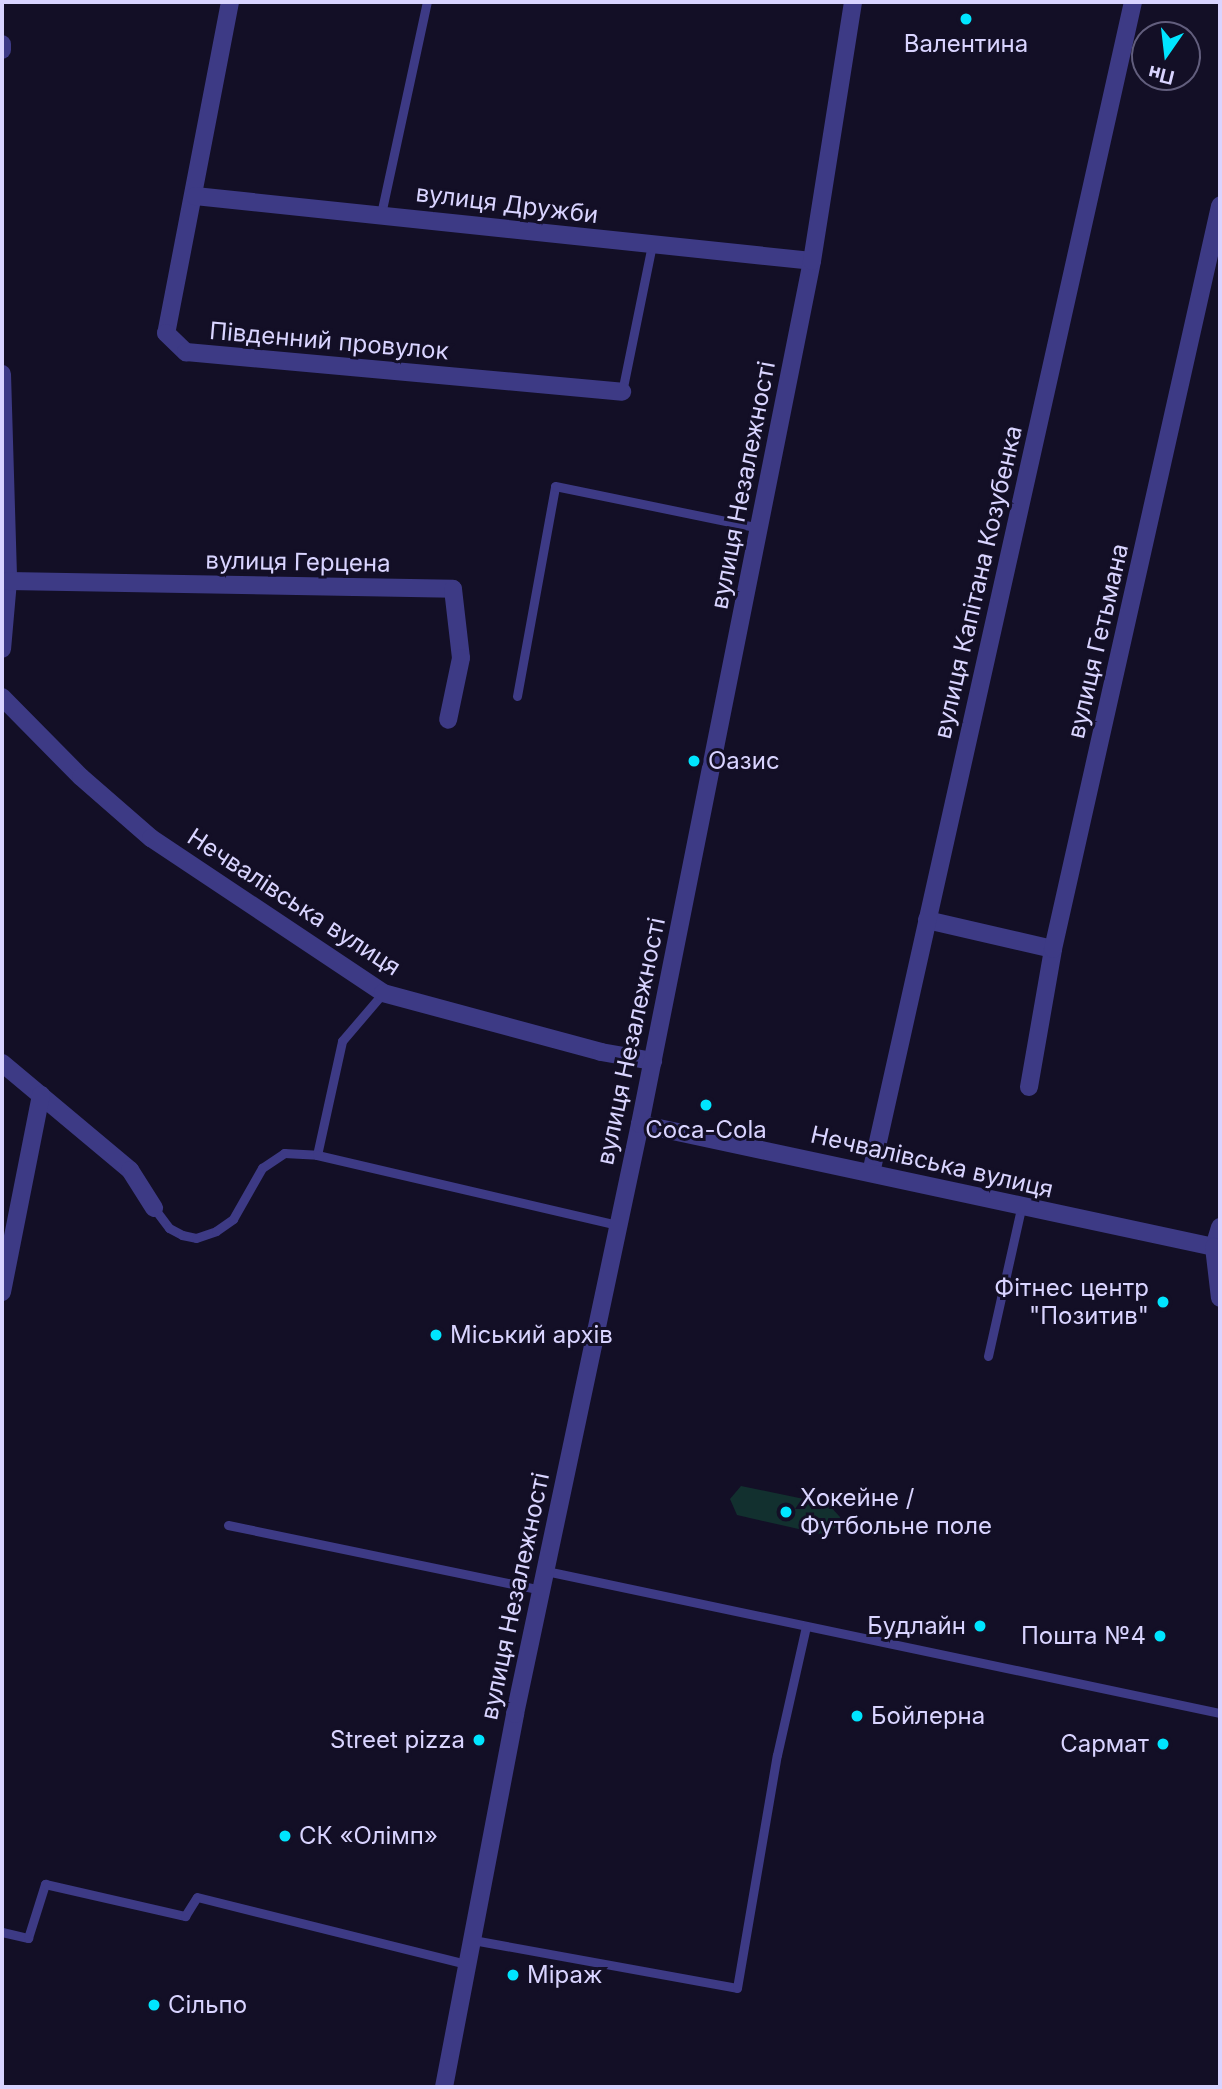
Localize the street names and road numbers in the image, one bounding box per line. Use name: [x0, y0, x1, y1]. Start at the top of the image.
street label: вулиця Дружби: [414, 179, 600, 229]
street label: Південний провулок: [208, 316, 450, 366]
street label: вулиця Незалежності: [705, 359, 781, 611]
street label: вулиця Капітана Козубенка: [928, 423, 1028, 741]
street label: вулиця Гетьмана: [1062, 541, 1134, 741]
street label: вулиця Герцена: [205, 546, 391, 578]
street label: Нечвалівська вулиця: [182, 822, 406, 982]
street label: вулиця Незалежності: [591, 915, 671, 1167]
street label: Нечвалівська вулиця: [808, 1120, 1056, 1204]
street label: вулиця Незалежності: [475, 1470, 555, 1722]

